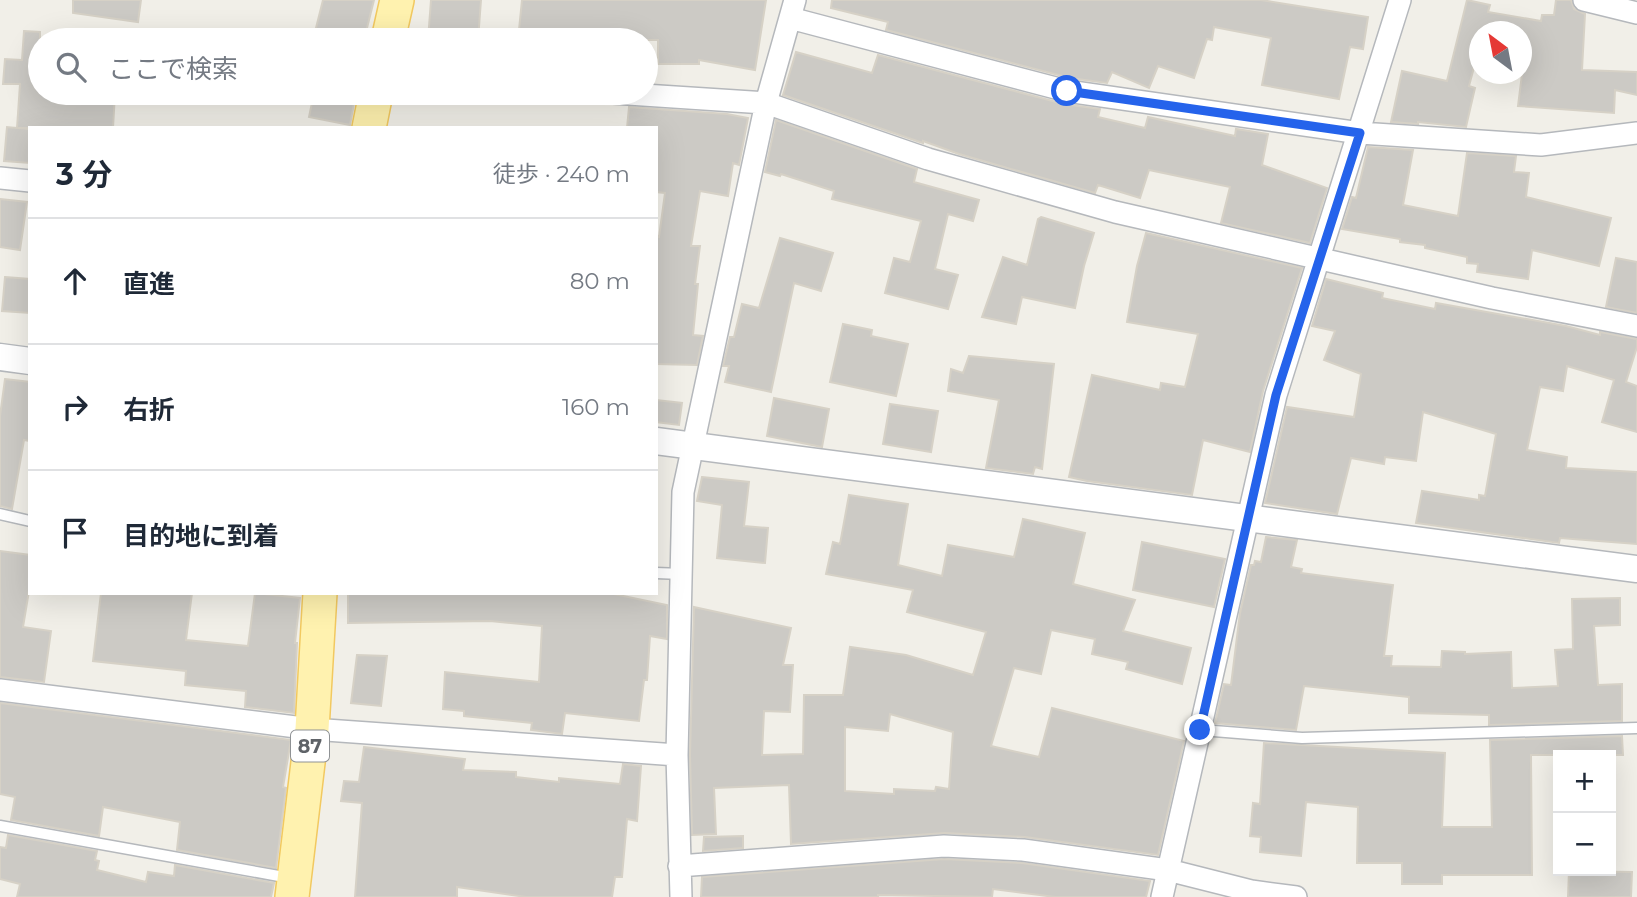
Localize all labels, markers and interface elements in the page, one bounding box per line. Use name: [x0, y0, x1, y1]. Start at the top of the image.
north arrow: [1469, 21, 1532, 84]
search box: [28, 28, 658, 105]
icon: search: [52, 48, 90, 86]
text: ここで検索: [108, 53, 238, 85]
route start: [1051, 75, 1082, 106]
text: 3 分: [56, 156, 112, 193]
text: 徒歩 · 240 m: [493, 160, 630, 188]
icon: ahead: [56, 262, 94, 300]
text: 80 m: [570, 267, 630, 295]
text: 直進: [123, 268, 175, 300]
icon: right: [56, 388, 94, 426]
text: 160 m: [562, 393, 630, 421]
text: 右折: [123, 394, 175, 426]
icon: arrive: [56, 514, 94, 552]
text: 目的地に到着: [123, 520, 279, 552]
route end: [1184, 714, 1215, 745]
road number: 87: [291, 730, 329, 762]
map controls: [1553, 750, 1616, 876]
button: +: [1553, 750, 1616, 813]
button: −: [1553, 813, 1616, 876]

